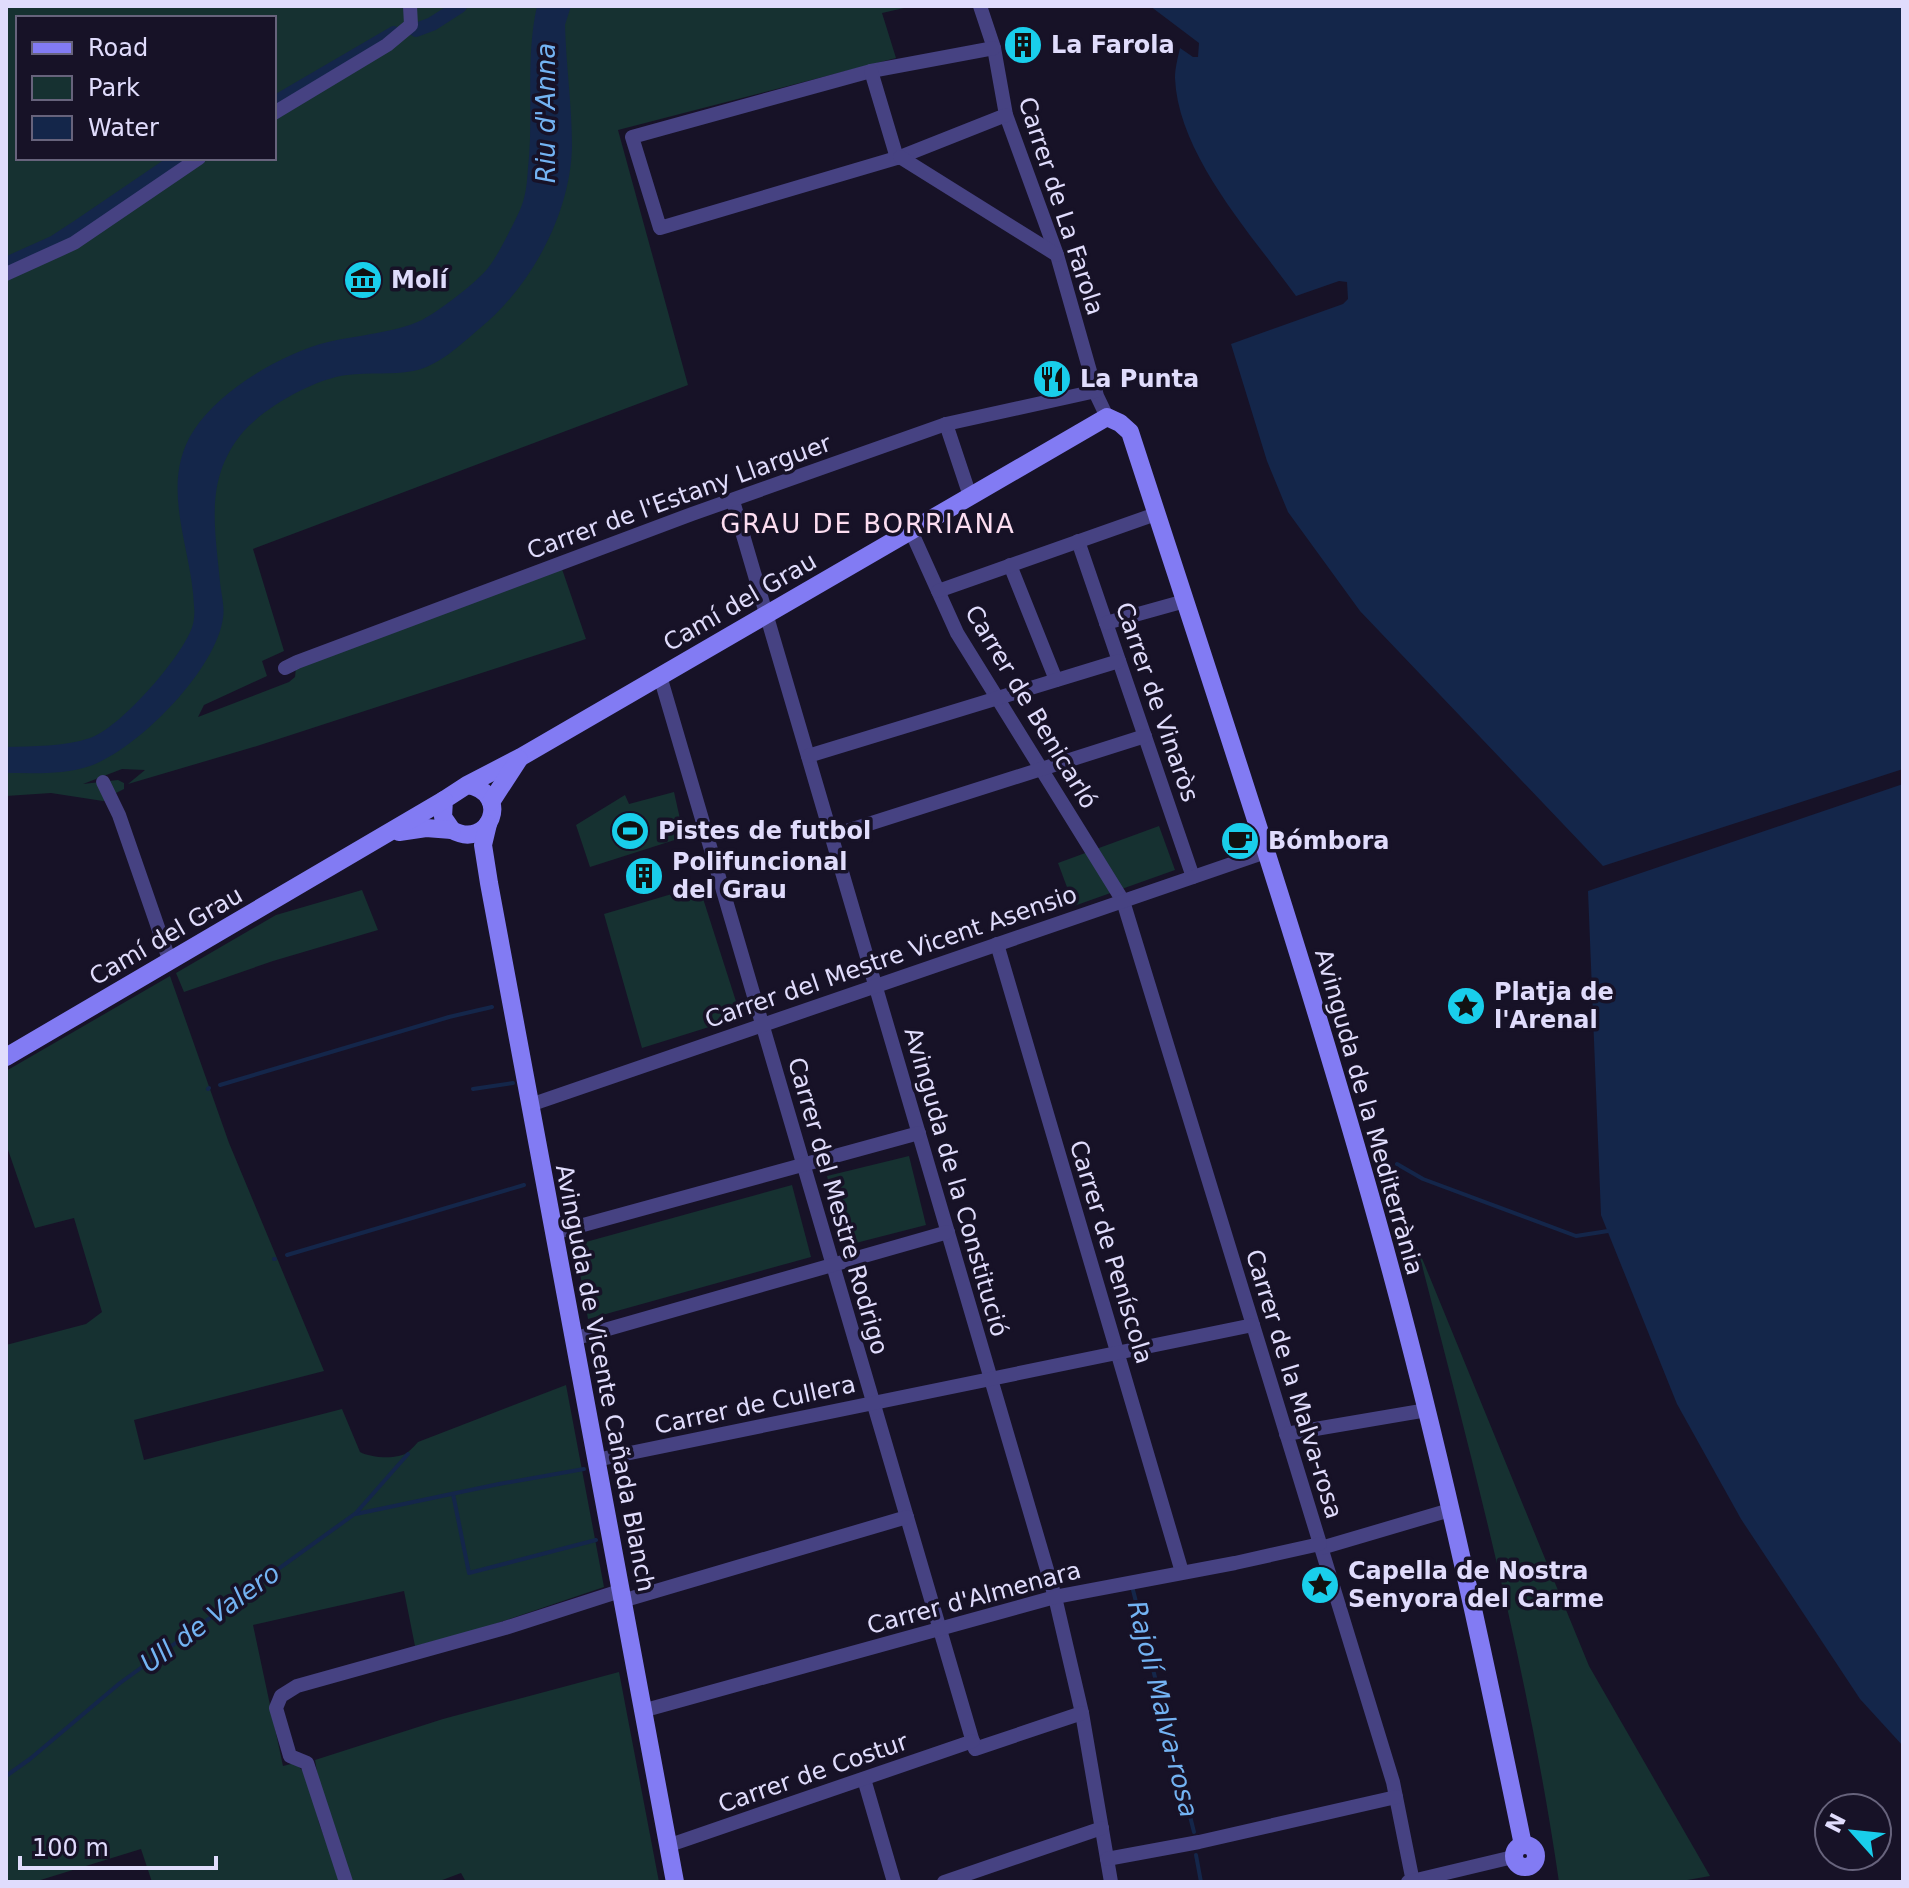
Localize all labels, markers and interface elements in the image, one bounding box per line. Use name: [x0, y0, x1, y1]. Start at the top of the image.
legend: [16, 16, 276, 160]
building icon: La Farola: [1002, 24, 1044, 66]
place label: La Farola: [1051, 31, 1175, 59]
text: Road: [88, 34, 148, 62]
water label: Riu d'Anna: [531, 43, 561, 183]
text: Park: [88, 74, 140, 102]
street label: Carrer de La Farola: [1013, 93, 1109, 319]
text: Water: [88, 114, 159, 142]
museum icon: Molí: [342, 259, 384, 301]
place label: Molí: [391, 266, 450, 294]
restaurant icon: La Punta: [1031, 358, 1073, 400]
place label: La Punta: [1080, 365, 1199, 393]
street label: Carrer de l'Estany Llarguer: [523, 429, 835, 565]
district label: GRAU DE BORRIANA: [720, 509, 1016, 539]
street label: Camí del Grau: [659, 547, 821, 657]
street label: Carrer de Vinaròs: [1110, 599, 1204, 805]
street label: Carrer de Benicarló: [959, 600, 1103, 814]
sports icon: Pistes de futbol: [609, 810, 651, 852]
place label: Pistes de futbol: [658, 817, 871, 845]
cafe icon: Bómbora: [1219, 820, 1261, 862]
place label: Bómbora: [1268, 827, 1390, 855]
place label: Polifuncional del Grau: [672, 848, 848, 904]
building icon: Polifuncional del Grau: [623, 855, 665, 897]
street label: Carrer del Mestre Vicent Asensio: [701, 880, 1081, 1034]
street label: Camí del Grau: [85, 881, 247, 991]
street label: Avinguda de la Mediterrània: [1309, 946, 1429, 1278]
place label: Platja de l'Arenal: [1494, 978, 1614, 1034]
place icon: Platja de l'Arenal: [1445, 985, 1487, 1027]
street label: Avinguda de la Constitució: [898, 1024, 1014, 1340]
street label: Carrer del Mestre Rodrigo: [782, 1054, 894, 1358]
street label: Carrer de Peníscola: [1064, 1137, 1158, 1367]
street label: Avinguda de Vicente Cañada Blanch: [550, 1162, 660, 1594]
street label: Carrer de la Malva-rosa: [1240, 1246, 1348, 1522]
street label: Carrer de Cullera: [652, 1370, 858, 1440]
street label: Carrer d'Almenara: [864, 1556, 1084, 1640]
place label: Capella de Nostra Senyora del Carme: [1348, 1557, 1604, 1613]
water label: Ull de Valero: [135, 1558, 285, 1678]
place icon: Capella de Nostra Senyora del Carme: [1299, 1564, 1341, 1606]
water label: Rajolí Malva-rosa: [1122, 1598, 1204, 1820]
street label: Carrer de Costur: [715, 1727, 912, 1819]
north arrow: [1813, 1792, 1893, 1872]
text: N: [1820, 1809, 1851, 1837]
scale bar: [20, 1820, 216, 1870]
text: 100 m: [32, 1834, 109, 1862]

